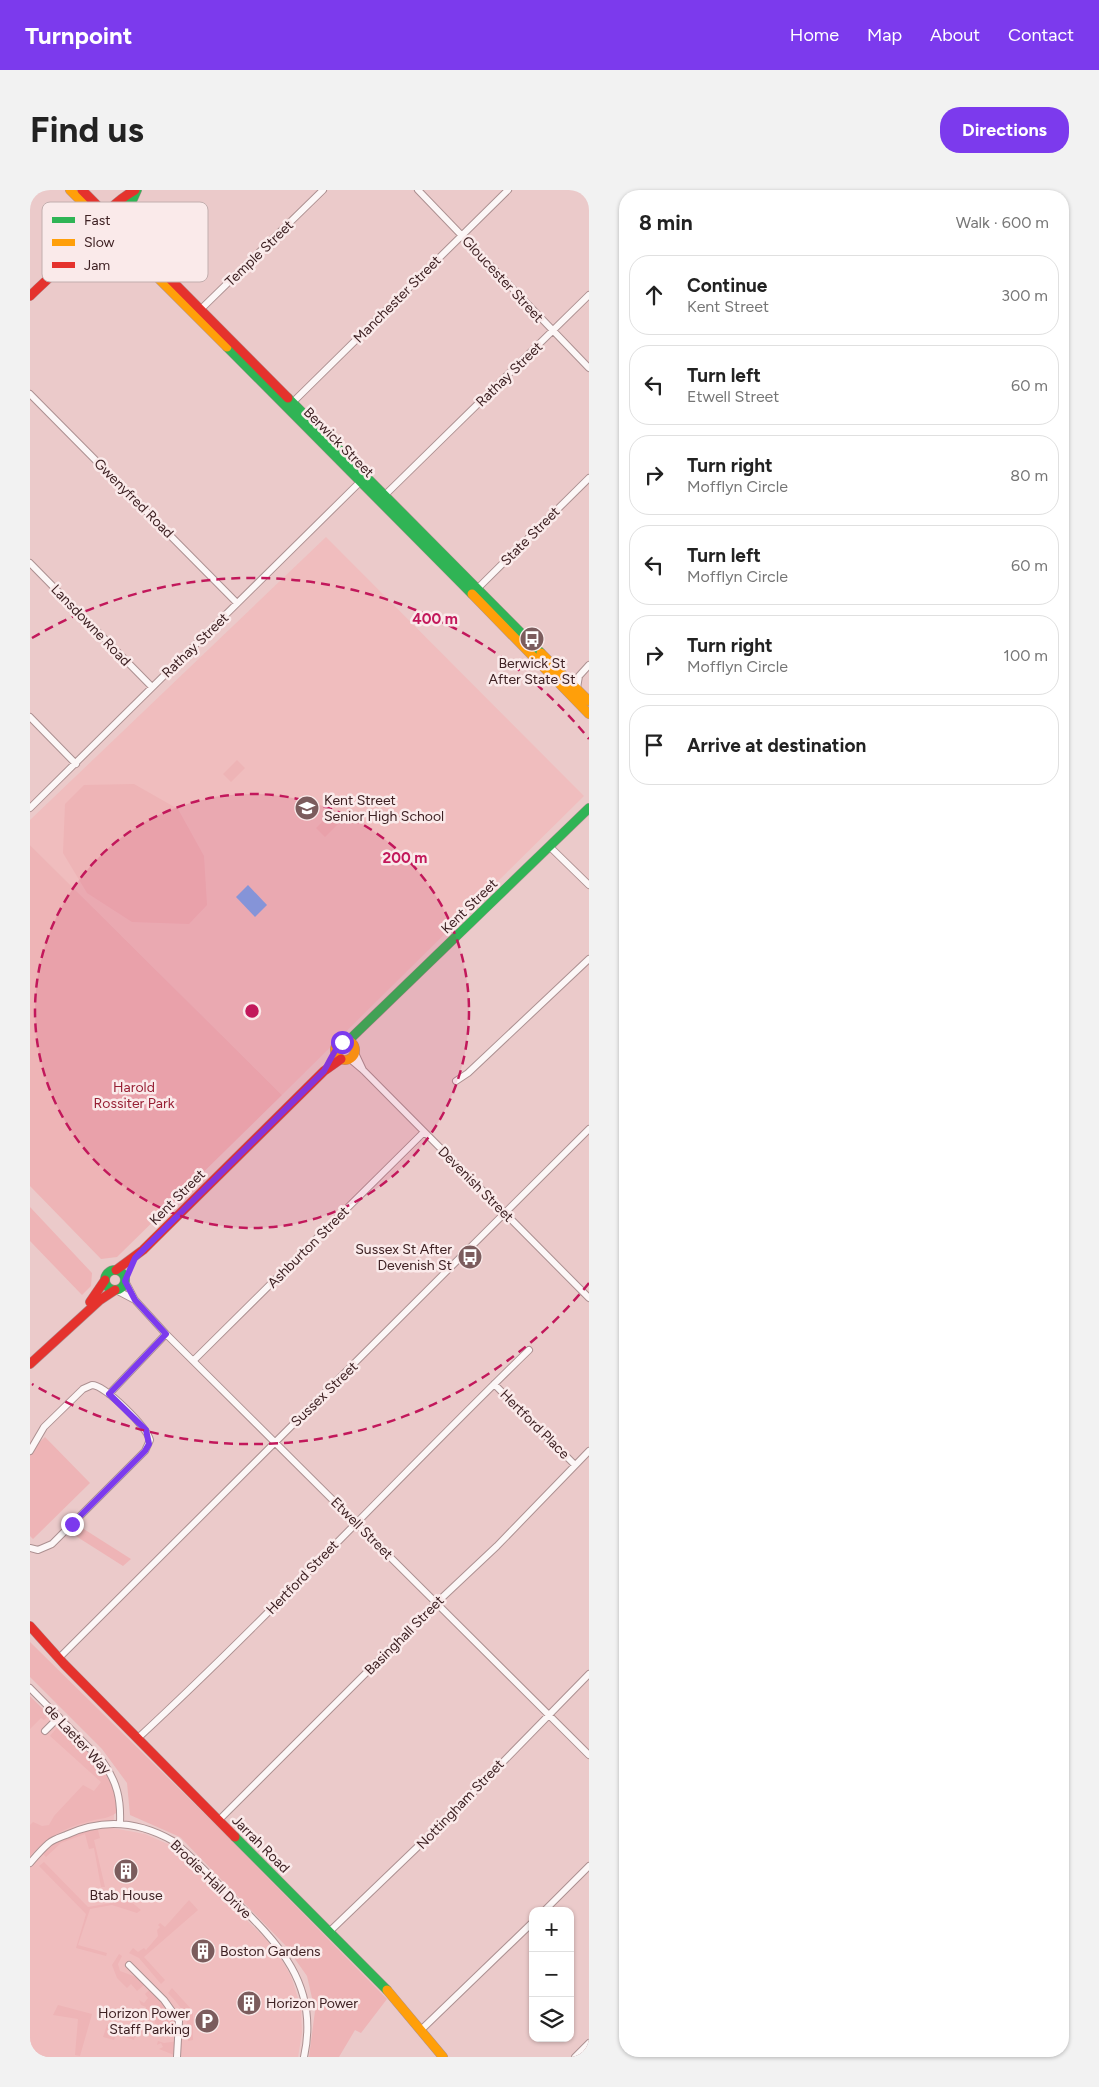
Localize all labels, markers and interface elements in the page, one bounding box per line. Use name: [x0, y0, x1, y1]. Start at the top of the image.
text: Turnpoint: [25, 21, 132, 50]
text: Home: [790, 24, 839, 46]
text: Map: [867, 24, 902, 46]
text: About: [930, 24, 980, 46]
text: Contact: [1008, 24, 1074, 46]
button: Directions: [940, 107, 1069, 153]
text: Find us: [30, 109, 144, 151]
legend: [42, 202, 208, 282]
text: 8 min: [639, 210, 693, 235]
text: Fast: [84, 212, 110, 229]
text: Walk · 600 m: [956, 213, 1049, 232]
street label: Temple Street: [222, 217, 297, 290]
street label: Gloucester Street: [458, 233, 547, 326]
text: Slow: [84, 234, 115, 251]
street label: Manchester Street: [350, 252, 445, 347]
text: Jam: [84, 257, 110, 274]
text: Continue: [687, 274, 767, 297]
icon: ahead: [640, 281, 668, 309]
text: 300 m: [1001, 286, 1048, 305]
text: Kent Street: [687, 297, 769, 316]
street label: Rathay Street: [472, 338, 546, 410]
text: Turn left: [687, 364, 761, 387]
icon: left: [640, 371, 668, 399]
text: 60 m: [1011, 376, 1048, 395]
text: Etwell Street: [687, 387, 779, 406]
street label: Berwick Street: [300, 404, 377, 481]
text: Turn right: [687, 454, 773, 477]
street label: Gwenyfred Road: [90, 455, 177, 542]
icon: right: [640, 461, 668, 489]
text: 80 m: [1010, 466, 1048, 485]
text: Mofflyn Circle: [687, 477, 788, 496]
street label: State Street: [497, 503, 563, 569]
text: Turn left: [687, 544, 761, 567]
icon: left: [640, 551, 668, 579]
text: 60 m: [1011, 556, 1048, 575]
text: Mofflyn Circle: [687, 567, 788, 586]
street label: Lansdowne Road: [47, 581, 134, 670]
street label: Rathay Street: [158, 609, 232, 681]
text: 400 m: [412, 610, 458, 628]
bus stop icon: Berwick St After State St: [519, 626, 545, 652]
text: Turn right: [687, 634, 773, 657]
icon: right: [640, 641, 668, 669]
text: 100 m: [1003, 646, 1048, 665]
place label: Berwick St After State St: [489, 655, 575, 688]
text: Mofflyn Circle: [687, 657, 788, 676]
icon: arrive: [640, 731, 668, 759]
text: Arrive at destination: [687, 734, 866, 757]
place label: Kent Street Senior High School: [324, 792, 444, 825]
school or university icon: Kent Street Senior High School: [294, 795, 320, 821]
text: 200 m: [383, 849, 427, 867]
street label: Kent Street: [438, 875, 501, 937]
centre of rings: [243, 1002, 261, 1020]
route start: [331, 1031, 354, 1054]
park label: Harold Rossiter Park: [94, 1079, 175, 1112]
street label: Devenish Street: [434, 1143, 517, 1226]
street label: Kent Street: [146, 1166, 209, 1229]
street label: Ashburton Street: [264, 1203, 353, 1292]
place label: Sussex St After Devenish St: [355, 1241, 452, 1274]
bus stop icon: Sussex St After Devenish St: [457, 1244, 483, 1270]
street label: Sussex Street: [287, 1358, 361, 1430]
street label: Hertford Place: [496, 1386, 573, 1463]
street label: Etwell Street: [327, 1494, 396, 1563]
route end: [61, 1513, 84, 1536]
street label: Hertford Street: [263, 1537, 342, 1618]
street label: Basinghall Street: [361, 1592, 448, 1679]
street label: de Laeter Way: [41, 1701, 115, 1778]
street label: Nottingham Street: [413, 1756, 508, 1853]
street label: Jarrah Road: [228, 1812, 293, 1877]
street label: Brodie-Hall Drive: [167, 1836, 255, 1923]
building icon: Btab House: [113, 1858, 139, 1884]
place label: Btab House: [89, 1887, 163, 1904]
map controls: [529, 1907, 574, 2042]
button: +: [529, 1907, 574, 1952]
building icon: Boston Gardens: [190, 1938, 216, 1964]
place label: Boston Gardens: [220, 1943, 321, 1960]
button: −: [529, 1952, 574, 1997]
building icon: Horizon Power: [236, 1990, 262, 2016]
place label: Horizon Power: [266, 1995, 358, 2012]
button: layers: [529, 1997, 574, 2042]
place label: Horizon Power Staff Parking: [98, 2005, 190, 2038]
parking icon: Horizon Power Staff Parking: [194, 2008, 220, 2034]

